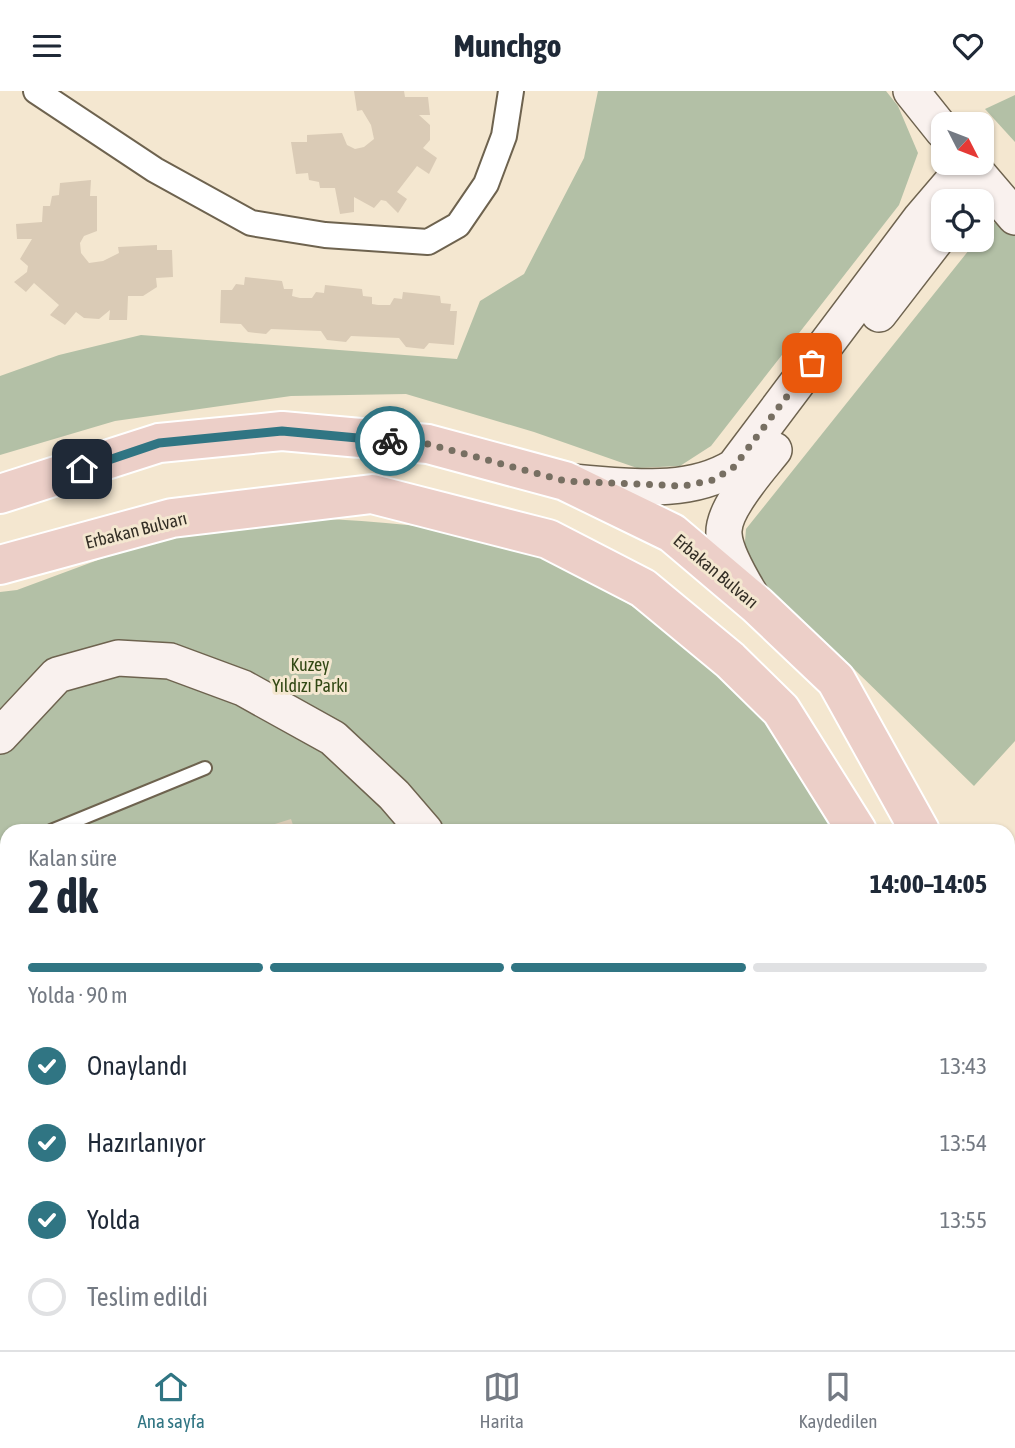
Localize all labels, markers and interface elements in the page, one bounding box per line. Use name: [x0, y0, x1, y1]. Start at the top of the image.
icon: menu: [28, 27, 66, 65]
text: Munchgo: [454, 27, 561, 64]
icon: heart: [949, 27, 987, 65]
north arrow: [931, 112, 994, 175]
map controls: [931, 112, 994, 252]
button: locate: [931, 189, 994, 252]
pin: [782, 333, 842, 393]
icon: bag: [793, 344, 831, 382]
courier: [355, 406, 425, 476]
icon: bike: [371, 422, 409, 460]
pin: [52, 439, 112, 499]
icon: home: [63, 450, 101, 488]
street label: Erbakan Bulvarı: [83, 507, 189, 553]
street label: Erbakan Bulvarı: [669, 529, 763, 613]
park label: Kuzey Yıldızı Parkı: [272, 654, 348, 696]
text: Kalan süre: [28, 845, 117, 871]
text: 14:00–14:05: [870, 869, 987, 899]
text: 2 dk: [28, 870, 98, 923]
text: Yolda · 90 m: [28, 982, 128, 1008]
icon: check: [28, 1047, 66, 1085]
text: Onaylandı: [87, 1051, 188, 1081]
text: 13:43: [940, 1053, 987, 1079]
icon: check: [28, 1124, 66, 1162]
text: Hazırlanıyor: [87, 1128, 205, 1158]
text: 13:54: [940, 1130, 987, 1156]
icon: check: [28, 1201, 66, 1239]
text: Yolda: [87, 1205, 140, 1235]
text: 13:55: [940, 1207, 987, 1233]
text: Teslim edildi: [87, 1282, 208, 1312]
tab: Ana sayfa: [137, 1368, 205, 1432]
tab: Harita: [480, 1368, 524, 1432]
tab: Kaydedilen: [799, 1368, 878, 1432]

